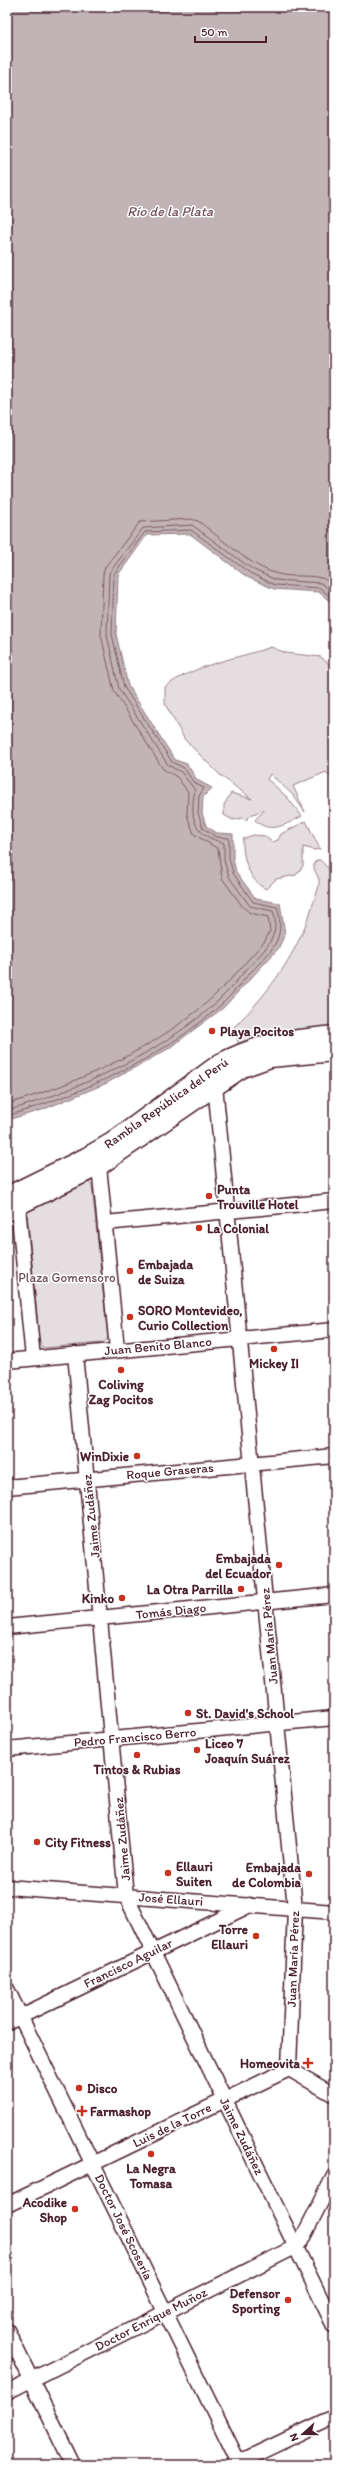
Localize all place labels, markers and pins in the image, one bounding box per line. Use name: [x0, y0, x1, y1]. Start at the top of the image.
place label: Playa Pocitos: [220, 1024, 294, 1040]
marker: Playa Pocitos: [207, 1026, 217, 1036]
place label: Punta Trouville Hotel: [216, 1182, 299, 1212]
marker: Punta Trouville Hotel: [204, 1191, 214, 1201]
place label: La Colonial: [207, 1221, 269, 1236]
marker: La Colonial: [194, 1223, 204, 1233]
place label: Embajada de Suiza: [138, 1257, 193, 1287]
marker: Embajada de Suiza: [125, 1266, 135, 1276]
place label: SORO Montevideo, Curio Collection: [138, 1303, 243, 1333]
marker: SORO Montevideo, Curio Collection: [125, 1312, 135, 1322]
marker: Mickey II: [269, 1344, 279, 1354]
place label: Mickey II: [249, 1356, 299, 1372]
marker: Coliving Zag Pocitos: [116, 1365, 126, 1375]
place label: Coliving Zag Pocitos: [89, 1377, 153, 1408]
place label: WinDixie: [80, 1449, 129, 1464]
marker: WinDixie: [132, 1451, 142, 1461]
place label: Embajada del Ecuador: [205, 1551, 272, 1581]
marker: Embajada del Ecuador: [274, 1560, 284, 1570]
place label: La Otra Parrilla: [147, 1582, 234, 1597]
marker: La Otra Parrilla: [236, 1584, 246, 1594]
place label: Kinko: [82, 1591, 114, 1606]
marker: Kinko: [117, 1593, 127, 1603]
place label: St. David's School: [196, 1706, 294, 1721]
marker: St. David's School: [183, 1708, 193, 1718]
place label: Liceo 7 Joaquín Suárez: [204, 1736, 291, 1767]
marker: Liceo 7 Joaquín Suárez: [192, 1745, 202, 1755]
marker: Tintos & Rubias: [132, 1750, 142, 1760]
place label: Tintos & Rubias: [93, 1762, 181, 1777]
place label: City Fitness: [45, 1835, 111, 1851]
marker: City Fitness: [32, 1837, 42, 1847]
place label: Ellauri Suiten: [176, 1859, 213, 1889]
place label: Embajada de Colombia: [232, 1860, 302, 1890]
marker: Ellauri Suiten: [163, 1868, 173, 1878]
marker: Embajada de Colombia: [304, 1869, 314, 1879]
place label: Torre Ellauri: [211, 1922, 248, 1952]
marker: Torre Ellauri: [251, 1931, 261, 1941]
place label: Homeovita: [240, 2056, 301, 2071]
marker: Homeovita: [303, 2058, 313, 2068]
place label: Disco: [87, 2081, 118, 2096]
marker: Disco: [74, 2083, 84, 2093]
place label: Farmashop: [90, 2104, 151, 2120]
marker: Farmashop: [77, 2106, 87, 2116]
marker: La Negra Tomasa: [146, 2149, 156, 2159]
place label: La Negra Tomasa: [126, 2161, 176, 2191]
place label: Acodike Shop: [22, 2195, 68, 2226]
marker: Acodike Shop: [70, 2204, 80, 2214]
place label: Defensor Sporting: [230, 2286, 281, 2317]
marker: Defensor Sporting: [283, 2295, 293, 2305]

